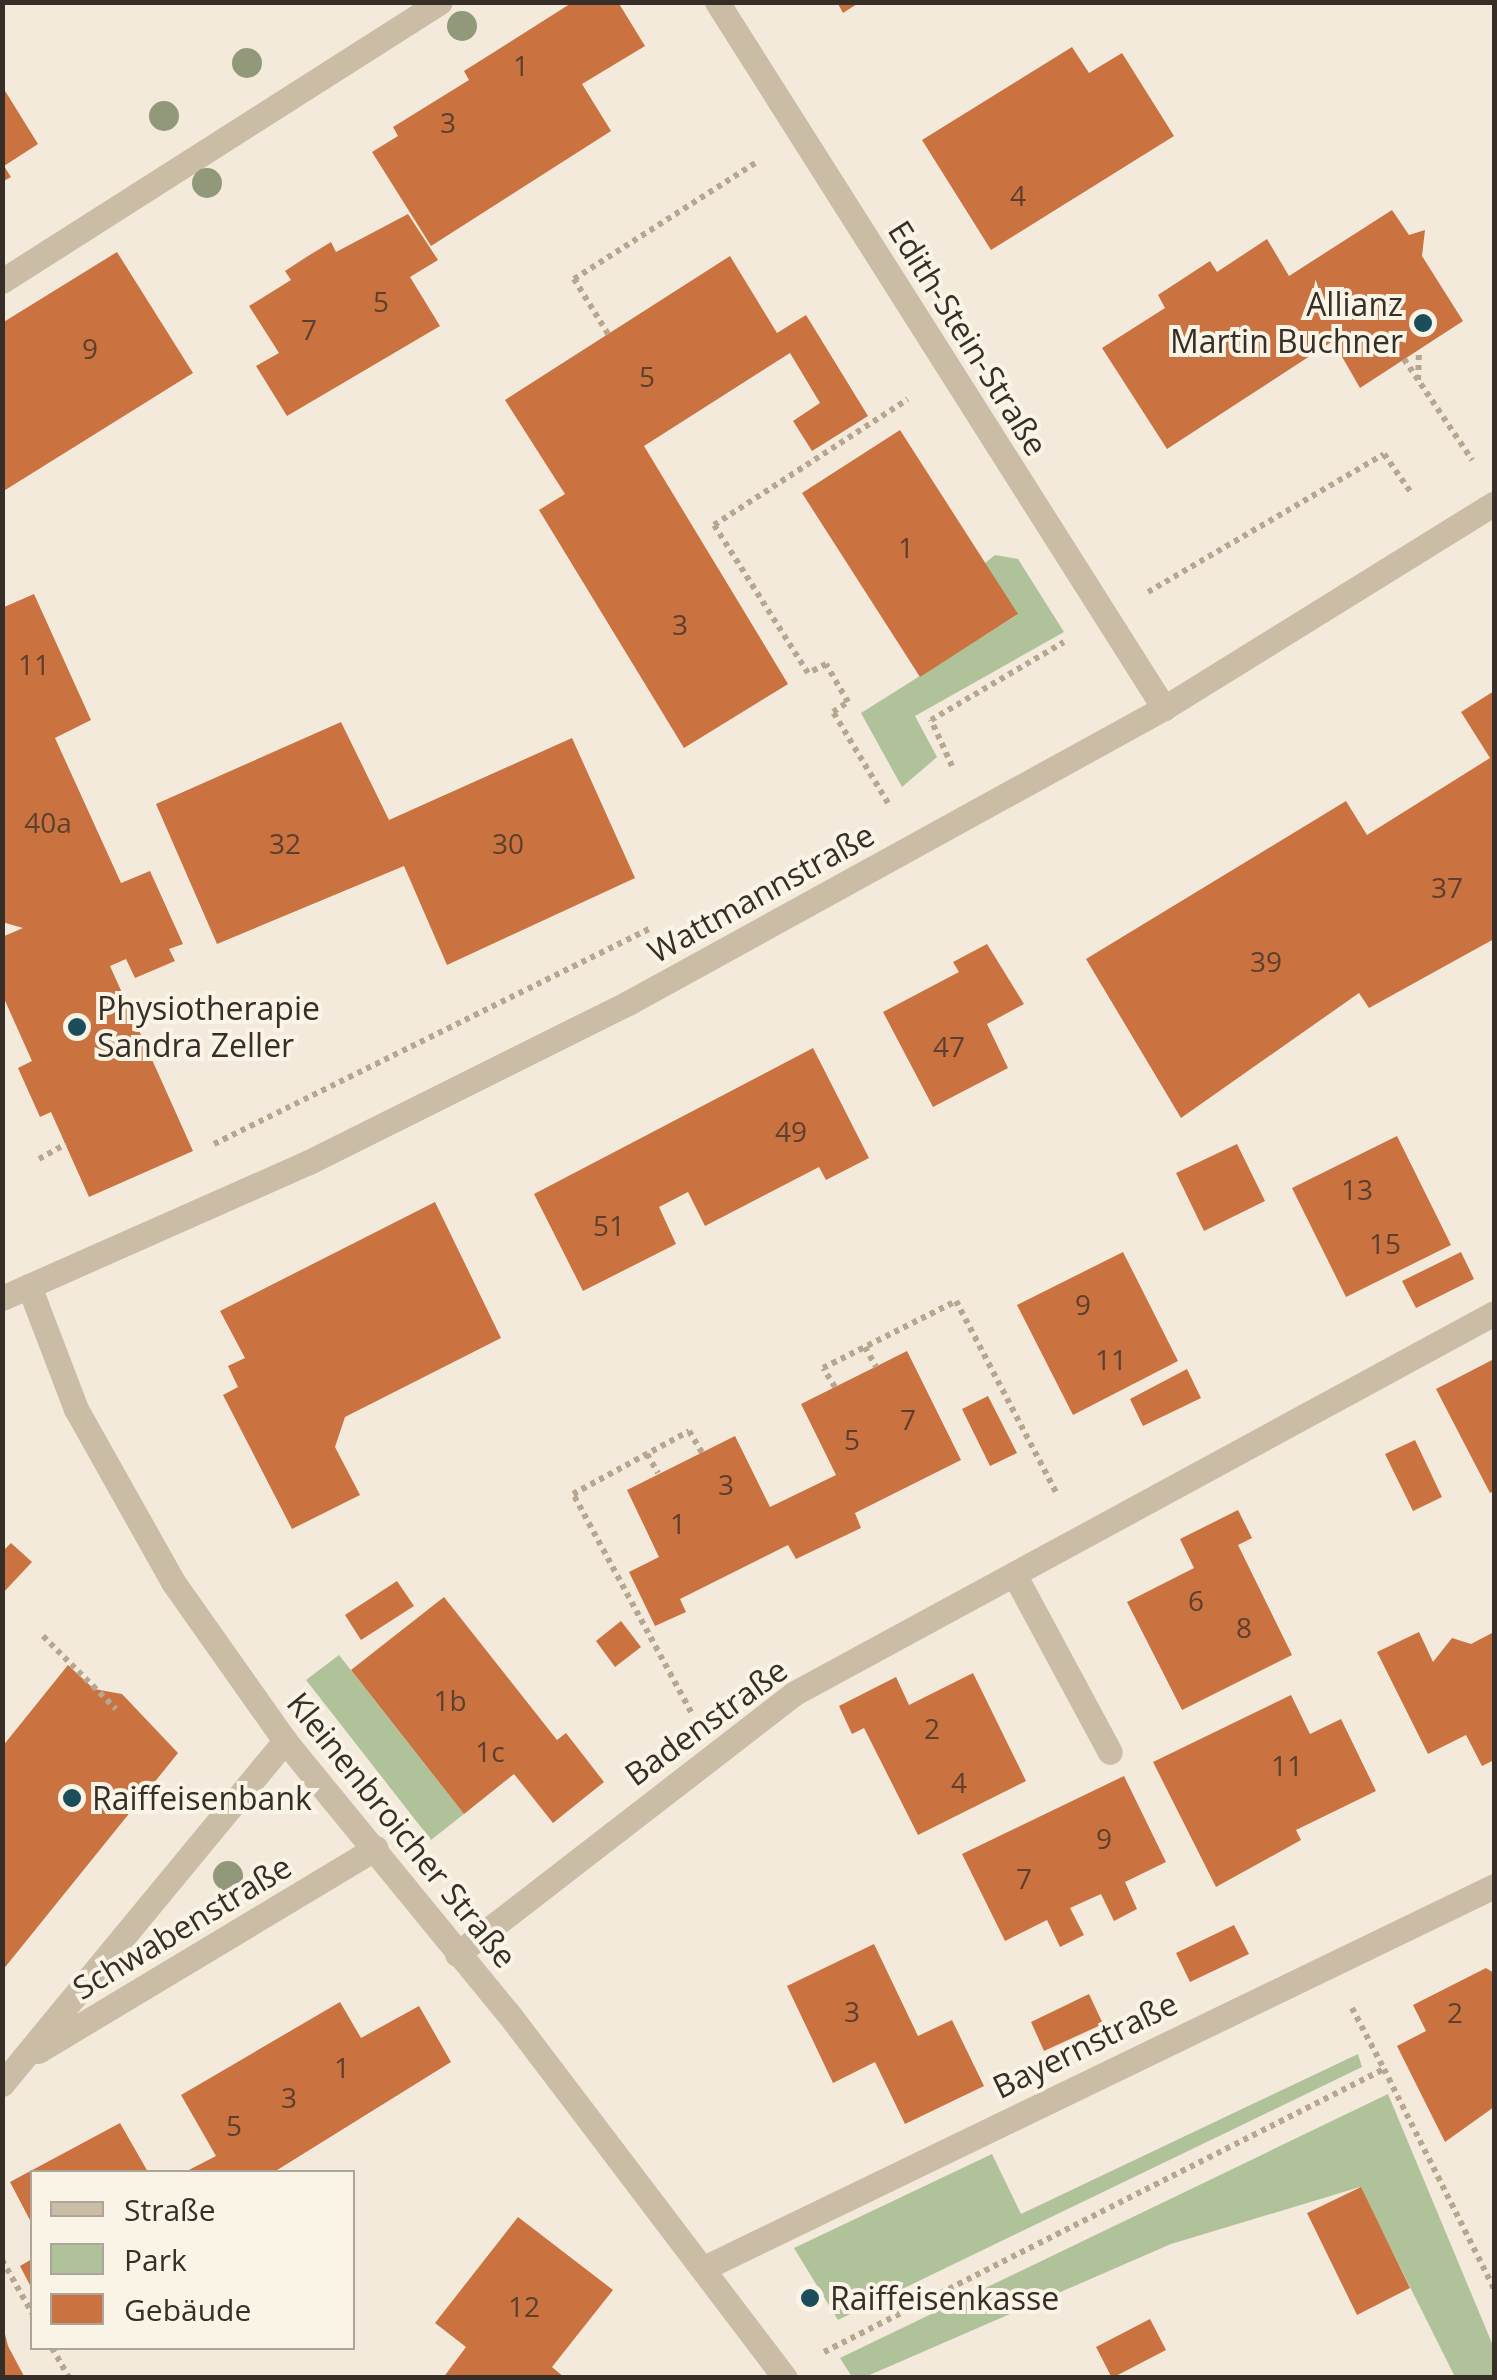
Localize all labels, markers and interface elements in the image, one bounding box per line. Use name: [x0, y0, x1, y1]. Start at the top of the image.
house number: 1: [513, 48, 529, 82]
house number: 3: [440, 105, 456, 139]
house number: 4: [1010, 178, 1026, 212]
street label: Edith-Stein-Straße: [880, 214, 1056, 462]
house number: 5: [373, 284, 389, 318]
place label: Allianz Martin Buchner: [1170, 286, 1403, 361]
house number: 7: [301, 312, 317, 346]
marker: Allianz Martin Buchner: [1412, 312, 1434, 334]
house number: 9: [82, 331, 98, 365]
house number: 5: [639, 359, 655, 393]
house number: 1: [898, 530, 914, 564]
house number: 3: [672, 607, 688, 641]
house number: 11: [18, 647, 50, 681]
house number: 40a: [24, 805, 72, 839]
street label: Wattmannstraße: [641, 815, 881, 971]
house number: 32: [269, 826, 301, 860]
house number: 30: [492, 826, 524, 860]
house number: 37: [1431, 870, 1463, 904]
house number: 39: [1250, 944, 1282, 978]
place label: Physiotherapie Sandra Zeller: [97, 990, 320, 1065]
marker: Physiotherapie Sandra Zeller: [66, 1016, 88, 1038]
house number: 47: [933, 1029, 965, 1063]
house number: 49: [775, 1114, 807, 1148]
house number: 13: [1341, 1172, 1373, 1206]
house number: 51: [593, 1208, 625, 1242]
house number: 15: [1369, 1226, 1401, 1260]
house number: 9: [1075, 1287, 1091, 1321]
house number: 11: [1095, 1342, 1127, 1376]
house number: 7: [900, 1402, 916, 1436]
house number: 5: [844, 1422, 860, 1456]
house number: 3: [718, 1467, 734, 1501]
house number: 1: [670, 1506, 686, 1540]
house number: 6: [1188, 1583, 1204, 1617]
house number: 8: [1236, 1610, 1252, 1644]
street label: Badenstraße: [617, 1650, 795, 1794]
house number: 1b: [433, 1683, 467, 1717]
street label: Kleinenbroicher Straße: [279, 1685, 525, 1975]
house number: 2: [924, 1711, 940, 1745]
house number: 1c: [475, 1734, 505, 1768]
house number: 11: [1271, 1748, 1303, 1782]
house number: 4: [951, 1765, 967, 1799]
place label: Raiffeisenbank: [92, 1779, 312, 1817]
marker: Raiffeisenbank: [61, 1787, 83, 1809]
house number: 9: [1096, 1821, 1112, 1855]
street label: Schwabenstraße: [66, 1847, 298, 2007]
house number: 7: [1016, 1861, 1032, 1895]
street label: Bayernstraße: [986, 1984, 1184, 2106]
house number: 3: [844, 1994, 860, 2028]
house number: 2: [1447, 1995, 1463, 2029]
house number: 1: [334, 2050, 350, 2084]
house number: 3: [281, 2080, 297, 2114]
house number: 5: [226, 2108, 242, 2142]
legend: [30, 2170, 355, 2350]
text: Straße: [124, 2189, 216, 2230]
text: Park: [124, 2239, 187, 2280]
place label: Raiffeisenkasse: [830, 2279, 1059, 2317]
marker: Raiffeisenkasse: [799, 2287, 821, 2309]
text: Gebäude: [124, 2289, 251, 2330]
house number: 12: [508, 2289, 540, 2323]

